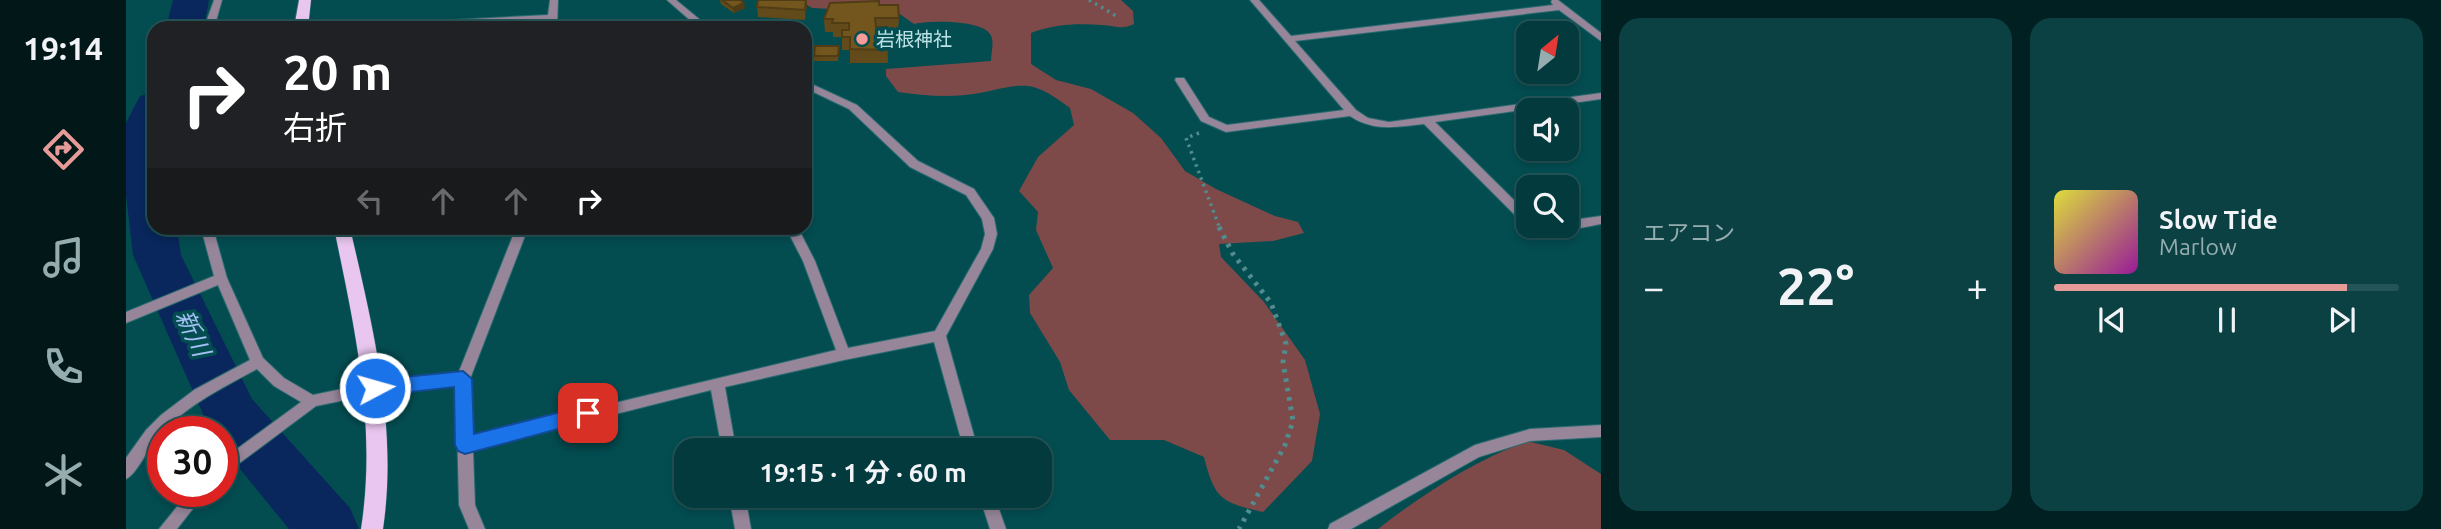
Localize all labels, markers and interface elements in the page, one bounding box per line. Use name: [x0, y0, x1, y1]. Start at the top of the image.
north arrow: [1516, 21, 1578, 84]
map controls: [1516, 21, 1579, 238]
place label: 岩根神社: [876, 28, 952, 50]
text: 19:14: [23, 30, 103, 66]
marker: 岩根神社: [854, 31, 870, 47]
text: 20 m: [283, 44, 392, 99]
icon: right: [168, 49, 259, 140]
button: sound: [1516, 98, 1579, 161]
text: 右折: [283, 109, 347, 145]
icon: directions: [39, 125, 88, 174]
button: search: [1516, 175, 1579, 238]
icon: left: [351, 182, 389, 220]
icon: ahead: [424, 182, 462, 220]
icon: ahead: [497, 182, 535, 220]
icon: right: [570, 182, 608, 220]
text: Slow Tide: [2159, 205, 2278, 234]
text: エアコン: [1643, 220, 1735, 245]
icon: music: [39, 233, 88, 282]
text: Marlow: [2159, 234, 2237, 259]
text: 22°: [1777, 257, 1854, 315]
text: −: [1643, 266, 1664, 308]
text: +: [1967, 266, 1988, 308]
icon: previous: [2093, 301, 2131, 339]
icon: pause: [2208, 301, 2246, 339]
icon: next: [2323, 301, 2361, 339]
water label: 新川: [171, 306, 217, 363]
icon: phone: [39, 342, 88, 391]
position arrow: [338, 351, 412, 425]
pin: [558, 383, 618, 443]
icon: arrive: [569, 394, 607, 432]
speed limit sign: 30: [147, 416, 238, 507]
icon: climate: [39, 450, 88, 499]
text: 19:15 · 1 分 · 60 m: [759, 458, 967, 487]

